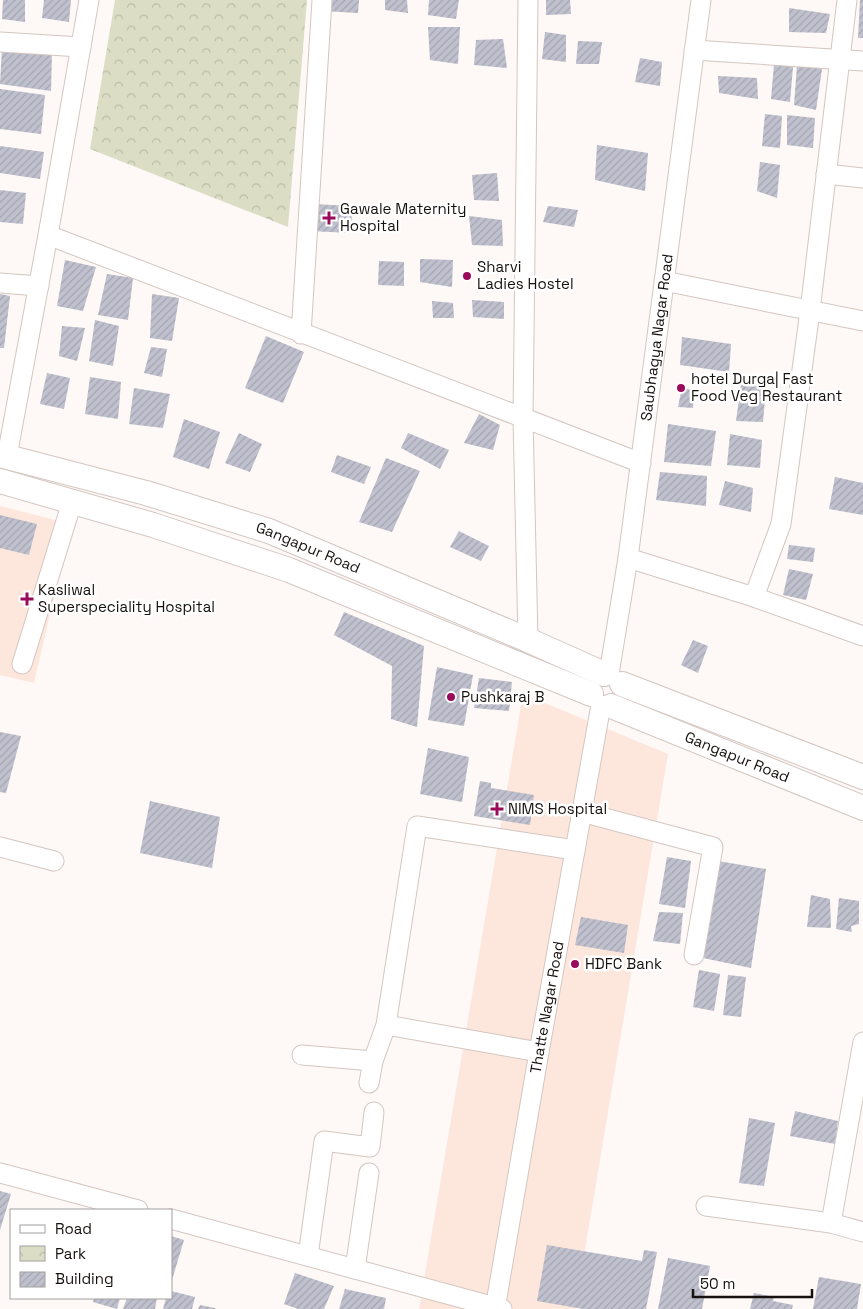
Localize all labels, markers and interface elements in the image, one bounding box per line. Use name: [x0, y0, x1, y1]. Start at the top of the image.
place label: Gawale Maternity Hospital: [340, 199, 467, 235]
marker: Gawale Maternity Hospital: [322, 211, 336, 225]
street label: Saubhagya Nagar Road: [636, 253, 677, 422]
place label: Sharvi Ladies Hostel: [477, 257, 574, 293]
marker: Sharvi Ladies Hostel: [461, 270, 473, 282]
place label: hotel Durga| Fast Food Veg Restaurant: [691, 369, 843, 405]
marker: hotel Durga| Fast Food Veg Restaurant: [675, 382, 687, 394]
street label: Gangapur Road: [254, 518, 363, 577]
place label: Kasliwal Superspeciality Hospital: [38, 580, 215, 616]
marker: Kasliwal Superspeciality Hospital: [20, 592, 34, 606]
place label: Pushkaraj B: [461, 687, 544, 706]
marker: Pushkaraj B: [445, 691, 457, 703]
street label: Gangapur Road: [682, 727, 792, 786]
place label: NIMS Hospital: [508, 799, 607, 818]
marker: NIMS Hospital: [490, 802, 504, 816]
street label: Thatte Nagar Road: [525, 940, 568, 1075]
place label: HDFC Bank: [585, 954, 662, 973]
marker: HDFC Bank: [569, 958, 581, 970]
legend: [10, 1209, 172, 1299]
text: Road: [55, 1219, 92, 1238]
text: Park: [55, 1244, 86, 1263]
scale bar: [693, 1266, 812, 1298]
text: Building: [55, 1269, 114, 1288]
text: 50 m: [700, 1274, 735, 1293]

